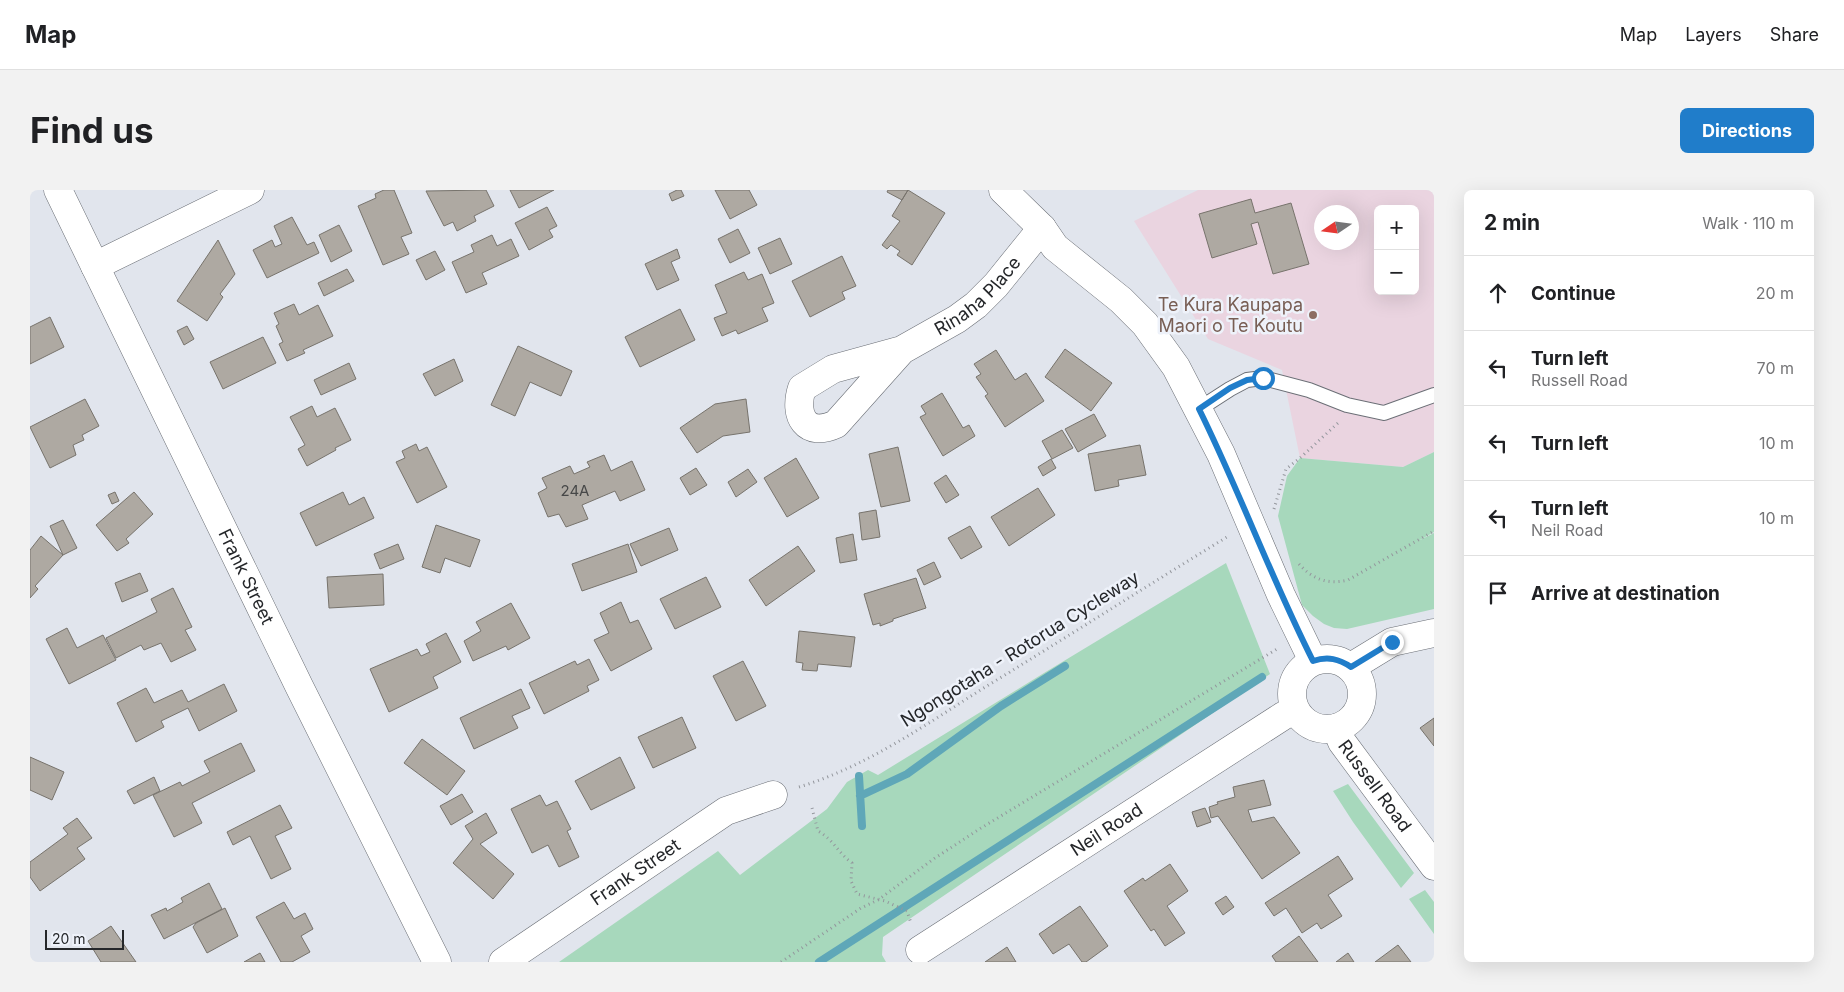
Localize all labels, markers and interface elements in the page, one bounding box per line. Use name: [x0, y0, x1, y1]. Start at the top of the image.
text: Map: [25, 20, 76, 49]
text: Map: [1620, 24, 1657, 45]
text: Layers: [1685, 24, 1742, 45]
text: Share: [1770, 24, 1819, 45]
button: Directions: [1680, 108, 1814, 153]
text: Find us: [30, 109, 154, 151]
north arrow: [1314, 205, 1359, 250]
map controls: [1374, 205, 1419, 295]
button: +: [1374, 205, 1419, 250]
text: 2 min: [1484, 210, 1540, 235]
text: Walk · 110 m: [1702, 213, 1794, 233]
button: −: [1374, 250, 1419, 295]
street label: Rinaha Place: [931, 252, 1025, 340]
icon: ahead: [1484, 279, 1512, 307]
text: Continue: [1531, 282, 1616, 305]
text: 20 m: [1756, 283, 1794, 303]
place label: Te Kura Kaupapa Maori o Te Koutu: [1158, 294, 1303, 336]
marker: Te Kura Kaupapa Maori o Te Koutu: [1307, 309, 1319, 321]
text: Turn left: [1531, 347, 1609, 370]
icon: left: [1484, 354, 1512, 382]
text: 70 m: [1757, 358, 1794, 378]
route start: [1252, 367, 1275, 390]
text: Russell Road: [1531, 370, 1628, 390]
icon: left: [1484, 429, 1512, 457]
text: Turn left: [1531, 432, 1609, 455]
text: 10 m: [1759, 433, 1794, 453]
house number: 24A: [561, 481, 589, 500]
text: Turn left: [1531, 497, 1609, 520]
icon: left: [1484, 504, 1512, 532]
text: 10 m: [1759, 508, 1794, 528]
text: Neil Road: [1531, 520, 1603, 540]
street label: Frank Street: [214, 525, 278, 628]
street label: Ngongotaha - Rotorua Cycleway: [897, 566, 1143, 731]
icon: arrive: [1484, 579, 1512, 607]
text: Arrive at destination: [1531, 582, 1720, 605]
route end: [1381, 631, 1404, 654]
street label: Russell Road: [1334, 736, 1416, 836]
street label: Neil Road: [1066, 798, 1146, 860]
street label: Frank Street: [586, 834, 684, 910]
scale bar: [45, 927, 124, 950]
text: 20 m: [52, 930, 86, 947]

